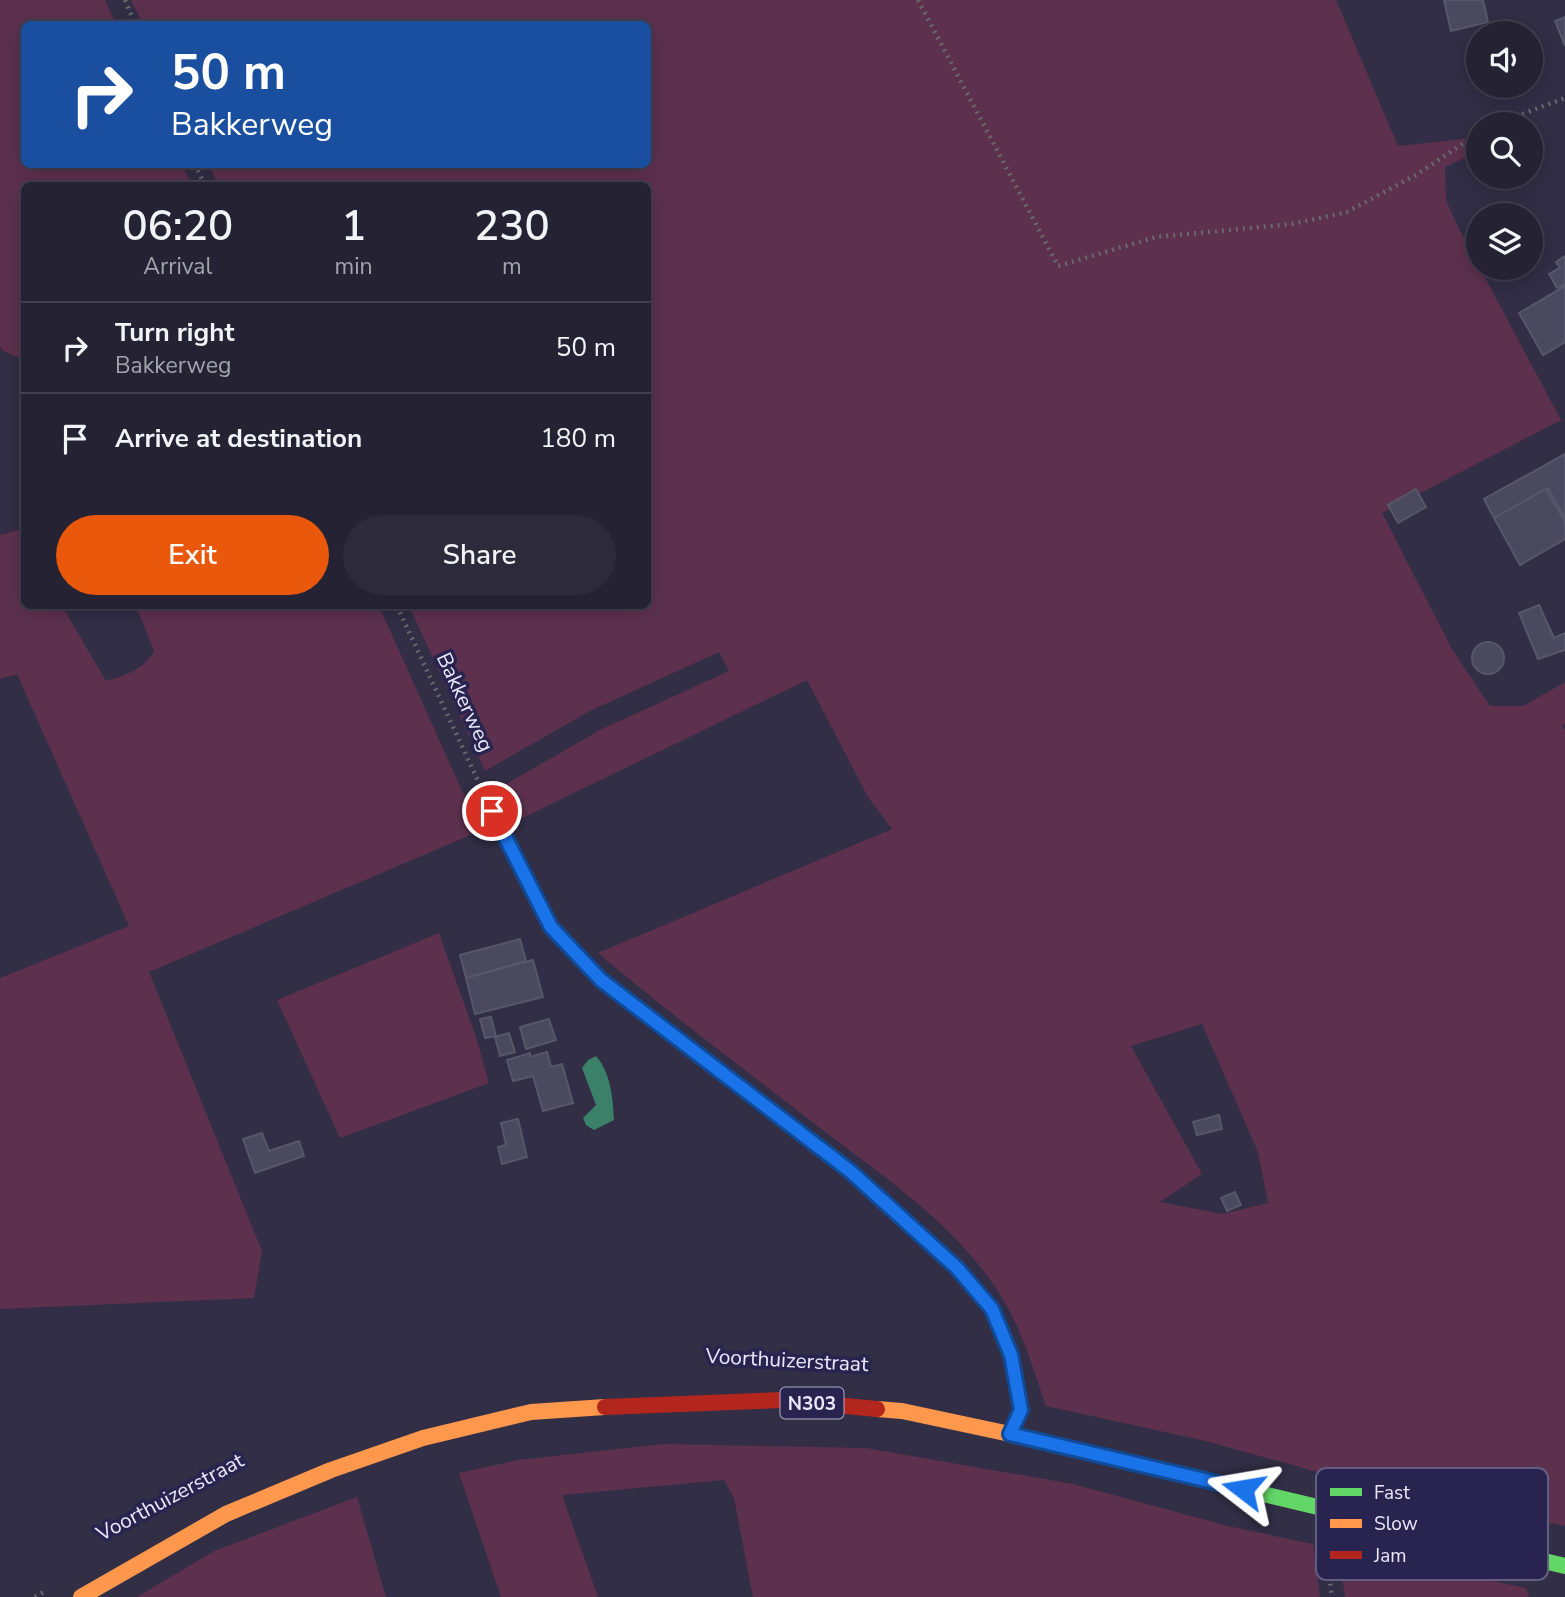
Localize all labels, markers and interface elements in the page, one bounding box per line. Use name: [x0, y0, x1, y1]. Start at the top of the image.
map controls: [1466, 21, 1543, 280]
button: sound: [1466, 21, 1543, 98]
text: 50 m: [171, 39, 286, 106]
icon: right: [56, 49, 147, 140]
text: Bakkerweg: [171, 103, 333, 146]
button: search: [1466, 112, 1543, 189]
text: 06:20: [122, 198, 233, 255]
text: 1: [341, 198, 366, 255]
text: 230: [474, 198, 550, 255]
button: layers: [1466, 203, 1543, 280]
text: Arrival: [143, 251, 212, 282]
text: min: [335, 251, 373, 282]
text: m: [502, 251, 522, 282]
text: Turn right: [115, 315, 234, 350]
icon: right: [56, 329, 94, 367]
text: 50 m: [556, 330, 616, 365]
text: Bakkerweg: [115, 350, 232, 381]
icon: arrive: [56, 420, 94, 458]
text: Arrive at destination: [115, 421, 362, 456]
text: 180 m: [540, 421, 616, 456]
button: Exit: [56, 515, 329, 595]
button: Share: [343, 515, 616, 595]
street label: Bakkerweg: [430, 648, 500, 756]
pin: [462, 781, 522, 841]
icon: arrive: [473, 792, 511, 830]
street label: Voorthuizerstraat: [704, 1342, 870, 1378]
road number: N303: [780, 1387, 844, 1418]
street label: Voorthuizerstraat: [91, 1446, 249, 1548]
position arrow: [1206, 1452, 1280, 1526]
legend: [1316, 1468, 1548, 1580]
text: Fast: [1374, 1480, 1410, 1506]
text: Slow: [1374, 1511, 1418, 1537]
text: Jam: [1373, 1543, 1407, 1569]

